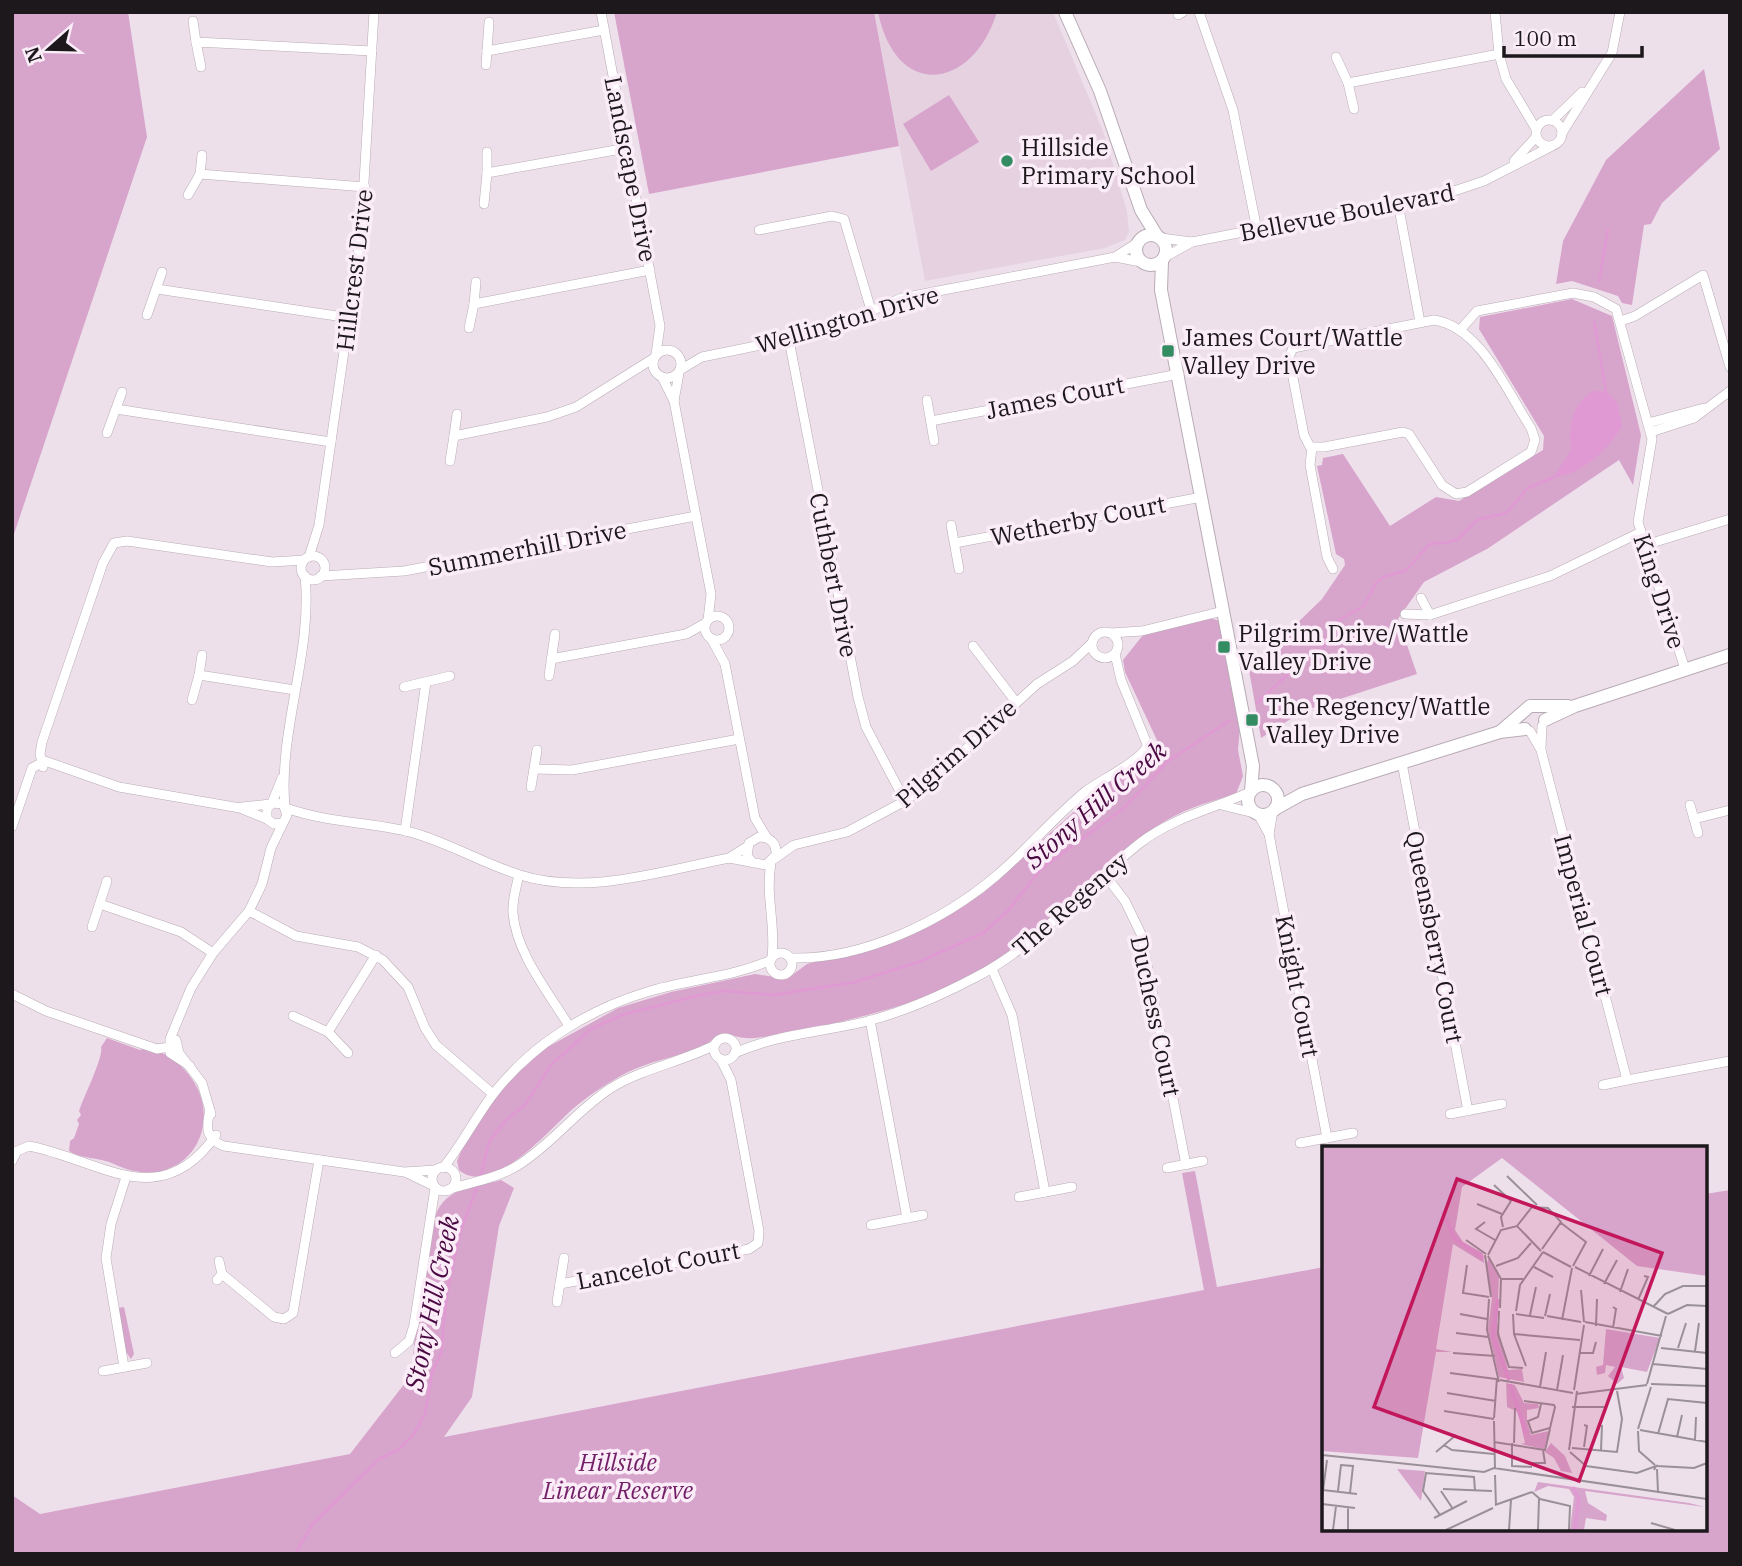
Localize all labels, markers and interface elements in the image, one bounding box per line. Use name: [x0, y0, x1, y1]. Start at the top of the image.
north arrow: [14, 14, 84, 84]
scale bar: [1504, 14, 1642, 58]
text: 100 m: [1514, 24, 1577, 52]
text: N: [19, 44, 47, 66]
street label: Landscape Drive: [597, 73, 665, 265]
place label: Hillside Primary School: [1021, 131, 1196, 191]
marker: Hillside Primary School: [999, 153, 1015, 169]
street label: Bellevue Boulevard: [1237, 176, 1457, 248]
street label: Hillcrest Drive: [328, 187, 380, 353]
street label: Wellington Drive: [752, 278, 942, 360]
place label: James Court/Wattle Valley Drive: [1182, 321, 1403, 381]
marker: James Court/Wattle Valley Drive: [1160, 343, 1176, 359]
street label: James Court: [983, 368, 1127, 426]
street label: Wetherby Court: [988, 487, 1168, 553]
street label: Cuthbert Drive: [802, 490, 866, 660]
street label: Summerhill Drive: [425, 513, 629, 583]
street label: King Drive: [1626, 529, 1694, 653]
place label: Pilgrim Drive/Wattle Valley Drive: [1238, 617, 1469, 677]
marker: Pilgrim Drive/Wattle Valley Drive: [1216, 639, 1232, 655]
place label: The Regency/Wattle Valley Drive: [1266, 690, 1490, 750]
street label: Pilgrim Drive: [889, 692, 1023, 814]
marker: The Regency/Wattle Valley Drive: [1244, 712, 1260, 728]
water label: Stony Hill Creek: [1016, 733, 1174, 876]
street label: Queensberry Court: [1399, 828, 1471, 1046]
street label: Imperial Court: [1547, 831, 1621, 999]
street label: The Regency: [1005, 845, 1135, 963]
street label: Knight Court: [1268, 912, 1328, 1060]
street label: Duchess Court: [1123, 932, 1189, 1100]
inset map: [1322, 1146, 1707, 1531]
water label: Stony Hill Creek: [396, 1212, 466, 1395]
street label: Lancelot Court: [574, 1233, 742, 1297]
park label: Hillside Linear Reserve: [542, 1446, 694, 1506]

